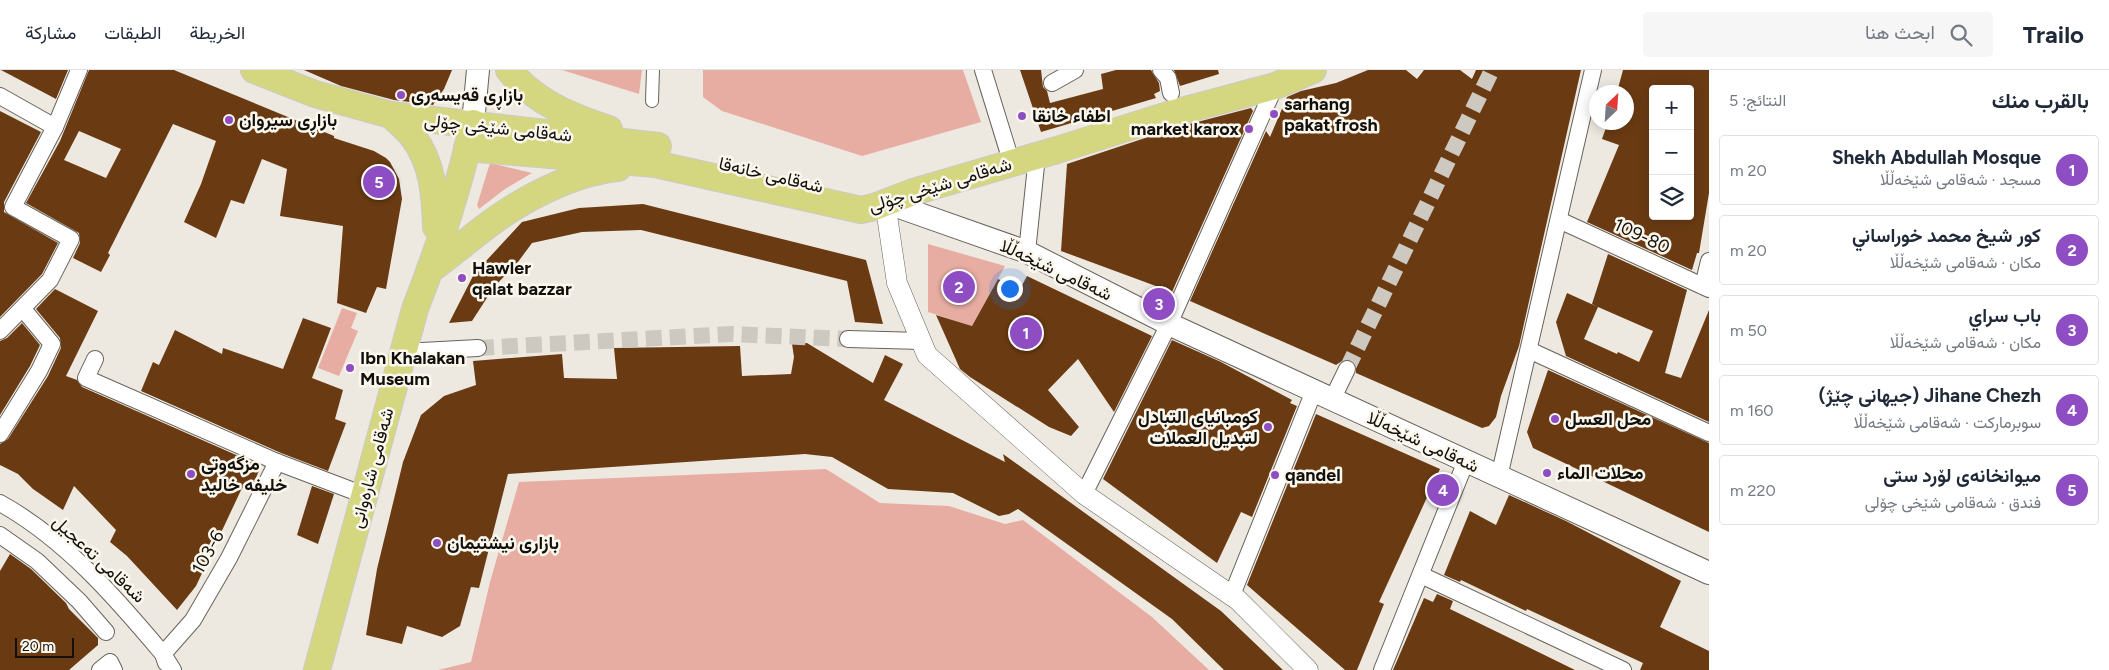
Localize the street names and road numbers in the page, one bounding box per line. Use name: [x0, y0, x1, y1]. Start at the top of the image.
street label: شەقامی شێخی چۆلی: [423, 109, 573, 148]
street label: شەقامی خانەقا: [717, 152, 825, 198]
street label: شەقامی شێخی چۆلی: [866, 153, 1015, 218]
street label: 109-80: [1610, 214, 1674, 258]
street label: شەقامی شێخەڵڵا: [997, 234, 1115, 306]
street label: شەقامی شارەوانی: [345, 405, 399, 531]
street label: شەقامی شێخەڵڵا: [1364, 406, 1482, 478]
street label: شەقامی تەعجیل: [48, 510, 150, 608]
street label: 103-6: [187, 526, 229, 578]

